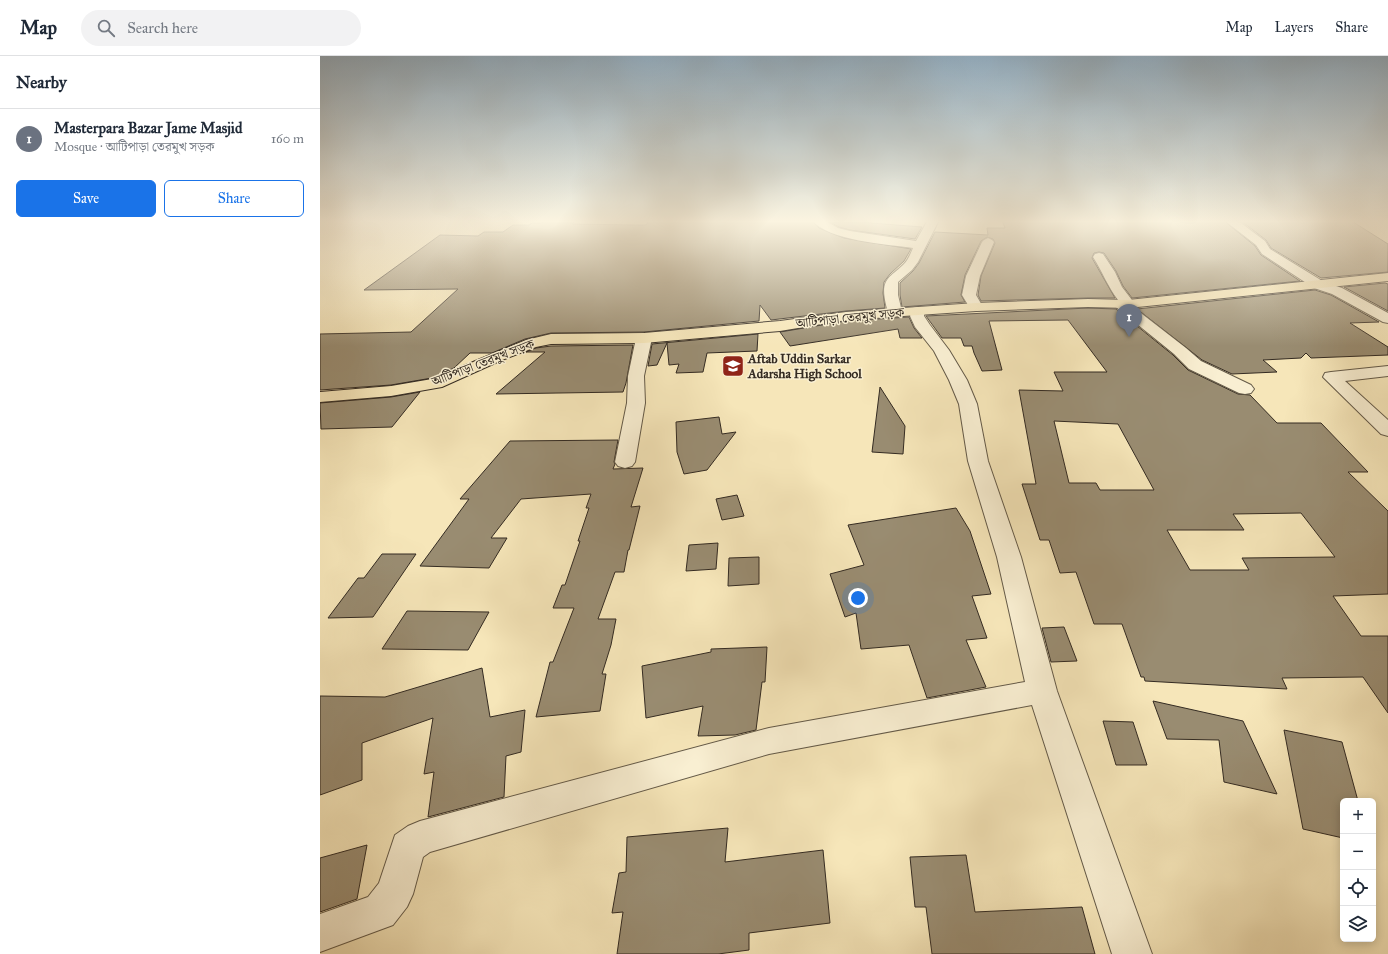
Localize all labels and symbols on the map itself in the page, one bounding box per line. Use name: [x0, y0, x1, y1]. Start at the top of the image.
street label: আটিপাড়া তেরমুখ সড়ক: [794, 304, 906, 332]
pin: 1: [1116, 304, 1142, 337]
street label: আটিপাড়া তেরমুখ সড়ক: [428, 336, 537, 390]
place label: Aftab Uddin Sarkar Adarsha High School: [747, 351, 862, 382]
school or university icon: Aftab Uddin Sarkar Adarsha High School: [720, 353, 746, 379]
your location: [848, 588, 868, 608]

